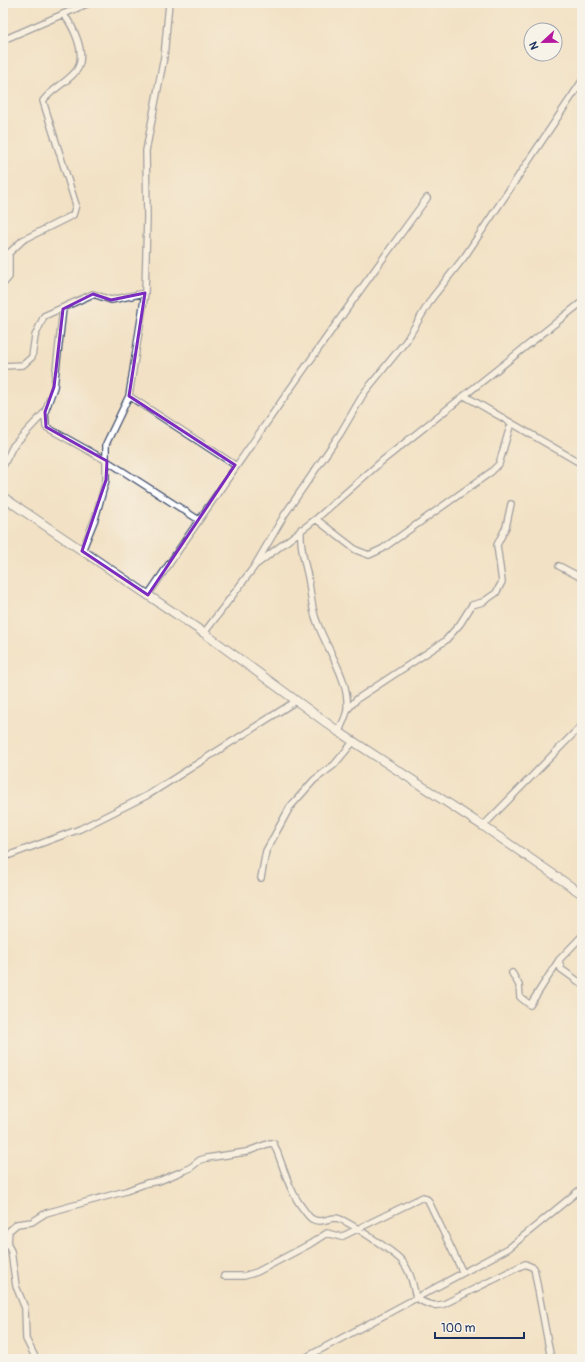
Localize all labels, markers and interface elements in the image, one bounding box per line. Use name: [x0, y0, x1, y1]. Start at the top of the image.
north arrow: [523, 22, 563, 62]
text: N: [527, 39, 542, 51]
scale bar: [435, 1314, 524, 1340]
text: 100 m: [441, 1321, 476, 1336]

